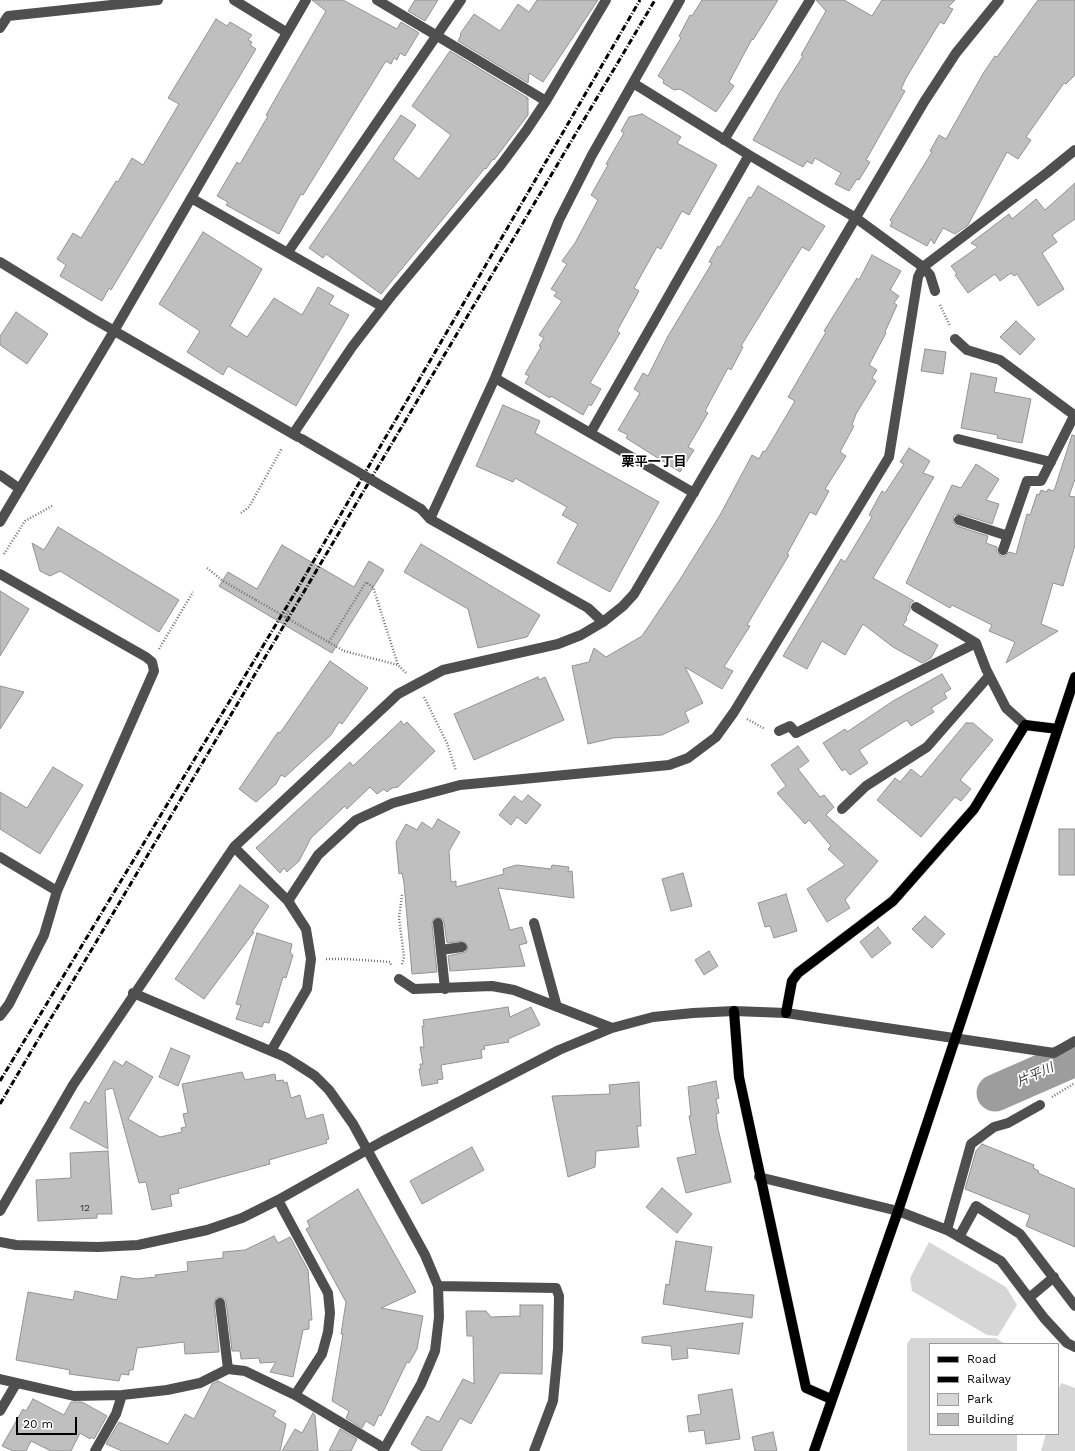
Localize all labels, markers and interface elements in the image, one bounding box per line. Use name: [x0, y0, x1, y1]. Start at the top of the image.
district label: 栗平一丁目: [622, 454, 686, 470]
water label: 片平川: [1014, 1060, 1056, 1090]
house number: 12: [80, 1202, 90, 1214]
legend: [929, 1343, 1059, 1435]
text: Road: [967, 1352, 996, 1366]
text: Railway: [967, 1372, 1011, 1386]
text: Park: [967, 1392, 993, 1406]
scale bar: [18, 1409, 79, 1435]
text: Building: [967, 1412, 1014, 1426]
text: 20 m: [23, 1417, 53, 1431]

